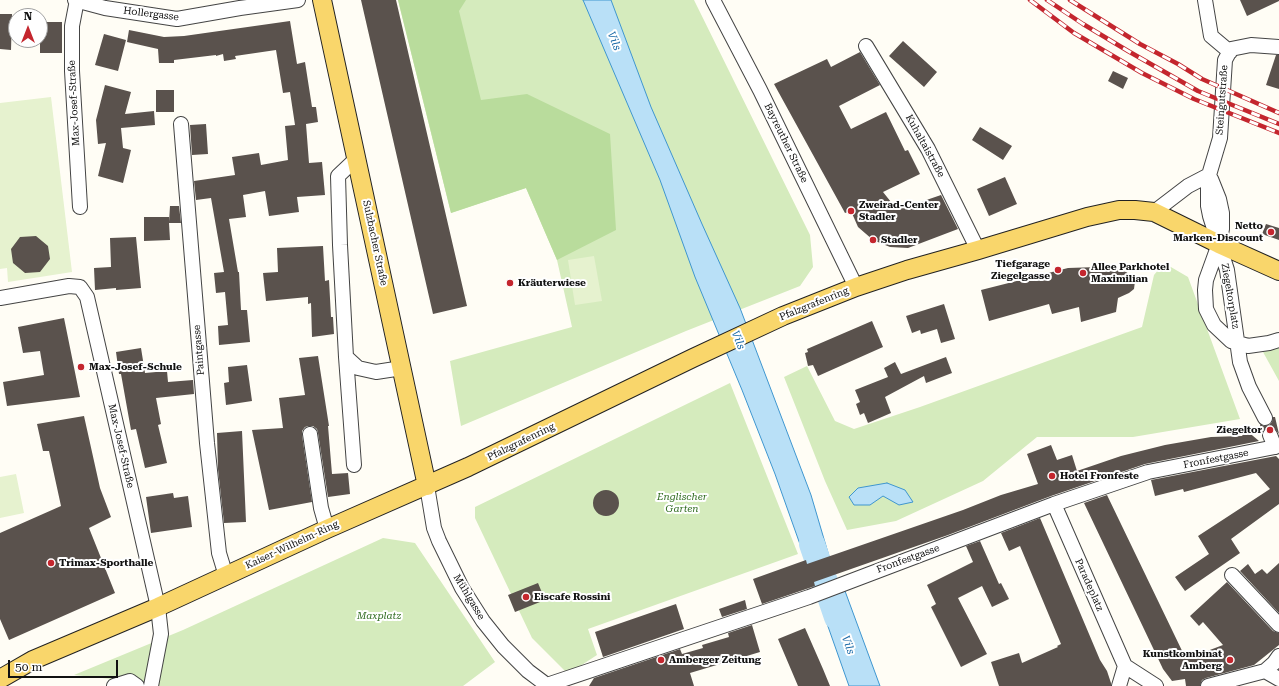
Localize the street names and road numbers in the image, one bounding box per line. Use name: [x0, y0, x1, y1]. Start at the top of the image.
street label: Hollergasse: [123, 5, 179, 23]
street label: Max-Josef-Straße: [66, 60, 82, 146]
street label: Steingutstraße: [1214, 65, 1230, 135]
street label: Bayreuther Straße: [762, 101, 810, 185]
street label: Kuhaltaistraße: [903, 112, 947, 180]
street label: Sulzbacher Straße: [360, 199, 390, 287]
street label: Ziegeltorplatz: [1218, 262, 1242, 330]
street label: Pfalzgrafenring: [778, 285, 850, 323]
street label: Paintgasse: [191, 324, 207, 376]
street label: Max-Josef-Straße: [105, 403, 137, 489]
street label: Pfalzgrafenring: [485, 420, 557, 464]
street label: Fronfestgasse: [1182, 447, 1250, 471]
street label: Kaiser-Wilhelm-Ring: [243, 518, 341, 572]
street label: Fronfestgasse: [875, 542, 941, 576]
street label: Paradeplatz: [1072, 557, 1106, 613]
street label: Mühlgasse: [451, 572, 487, 622]

